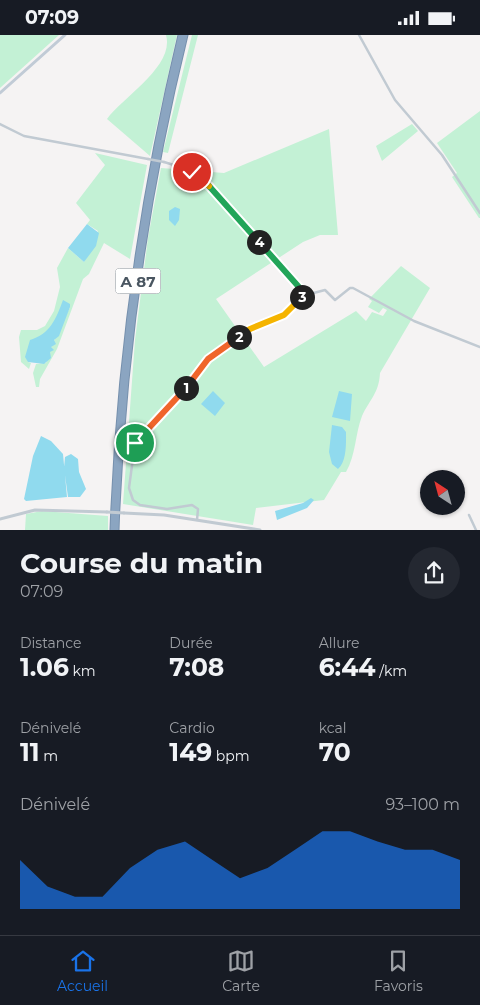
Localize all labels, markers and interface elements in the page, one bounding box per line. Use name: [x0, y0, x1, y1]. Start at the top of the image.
text: 07:09: [25, 6, 79, 29]
pin: [171, 151, 213, 193]
icon: check: [178, 158, 206, 186]
pin: 4: [246, 229, 272, 255]
text: 4: [255, 233, 264, 251]
road number: A 87: [116, 269, 160, 293]
pin: 3: [290, 285, 314, 309]
text: 3: [298, 288, 307, 306]
pin: 2: [226, 325, 252, 349]
text: 2: [235, 328, 244, 346]
pin: 1: [174, 375, 198, 401]
text: 1: [184, 379, 189, 397]
pin: [114, 422, 156, 464]
icon: arrive: [121, 429, 149, 457]
north arrow: [420, 470, 465, 515]
map controls: [420, 470, 465, 515]
text: Course du matin: [20, 546, 263, 580]
button: share: [408, 547, 460, 599]
text: 07:09: [20, 582, 63, 601]
text: Distance: [20, 634, 82, 652]
text: Durée: [169, 634, 213, 652]
text: Allure: [319, 634, 360, 652]
text: 1.06: [20, 652, 69, 682]
text: 7:08: [169, 652, 224, 682]
text: 6:44: [319, 652, 376, 682]
text: km: [69, 662, 96, 680]
text: /km: [376, 662, 407, 680]
text: Dénivelé: [20, 719, 81, 737]
text: Cardio: [169, 719, 215, 737]
text: kcal: [319, 719, 347, 737]
text: 11: [20, 737, 40, 767]
text: 149: [169, 737, 212, 767]
text: 70: [319, 737, 351, 767]
text: m: [40, 747, 58, 765]
text: bpm: [212, 747, 250, 765]
text: Dénivelé: [20, 795, 90, 814]
text: 93–100 m: [386, 795, 460, 814]
tab: Accueil: [57, 947, 108, 995]
tab: Carte: [222, 947, 260, 995]
tab: Favoris: [374, 947, 423, 995]

